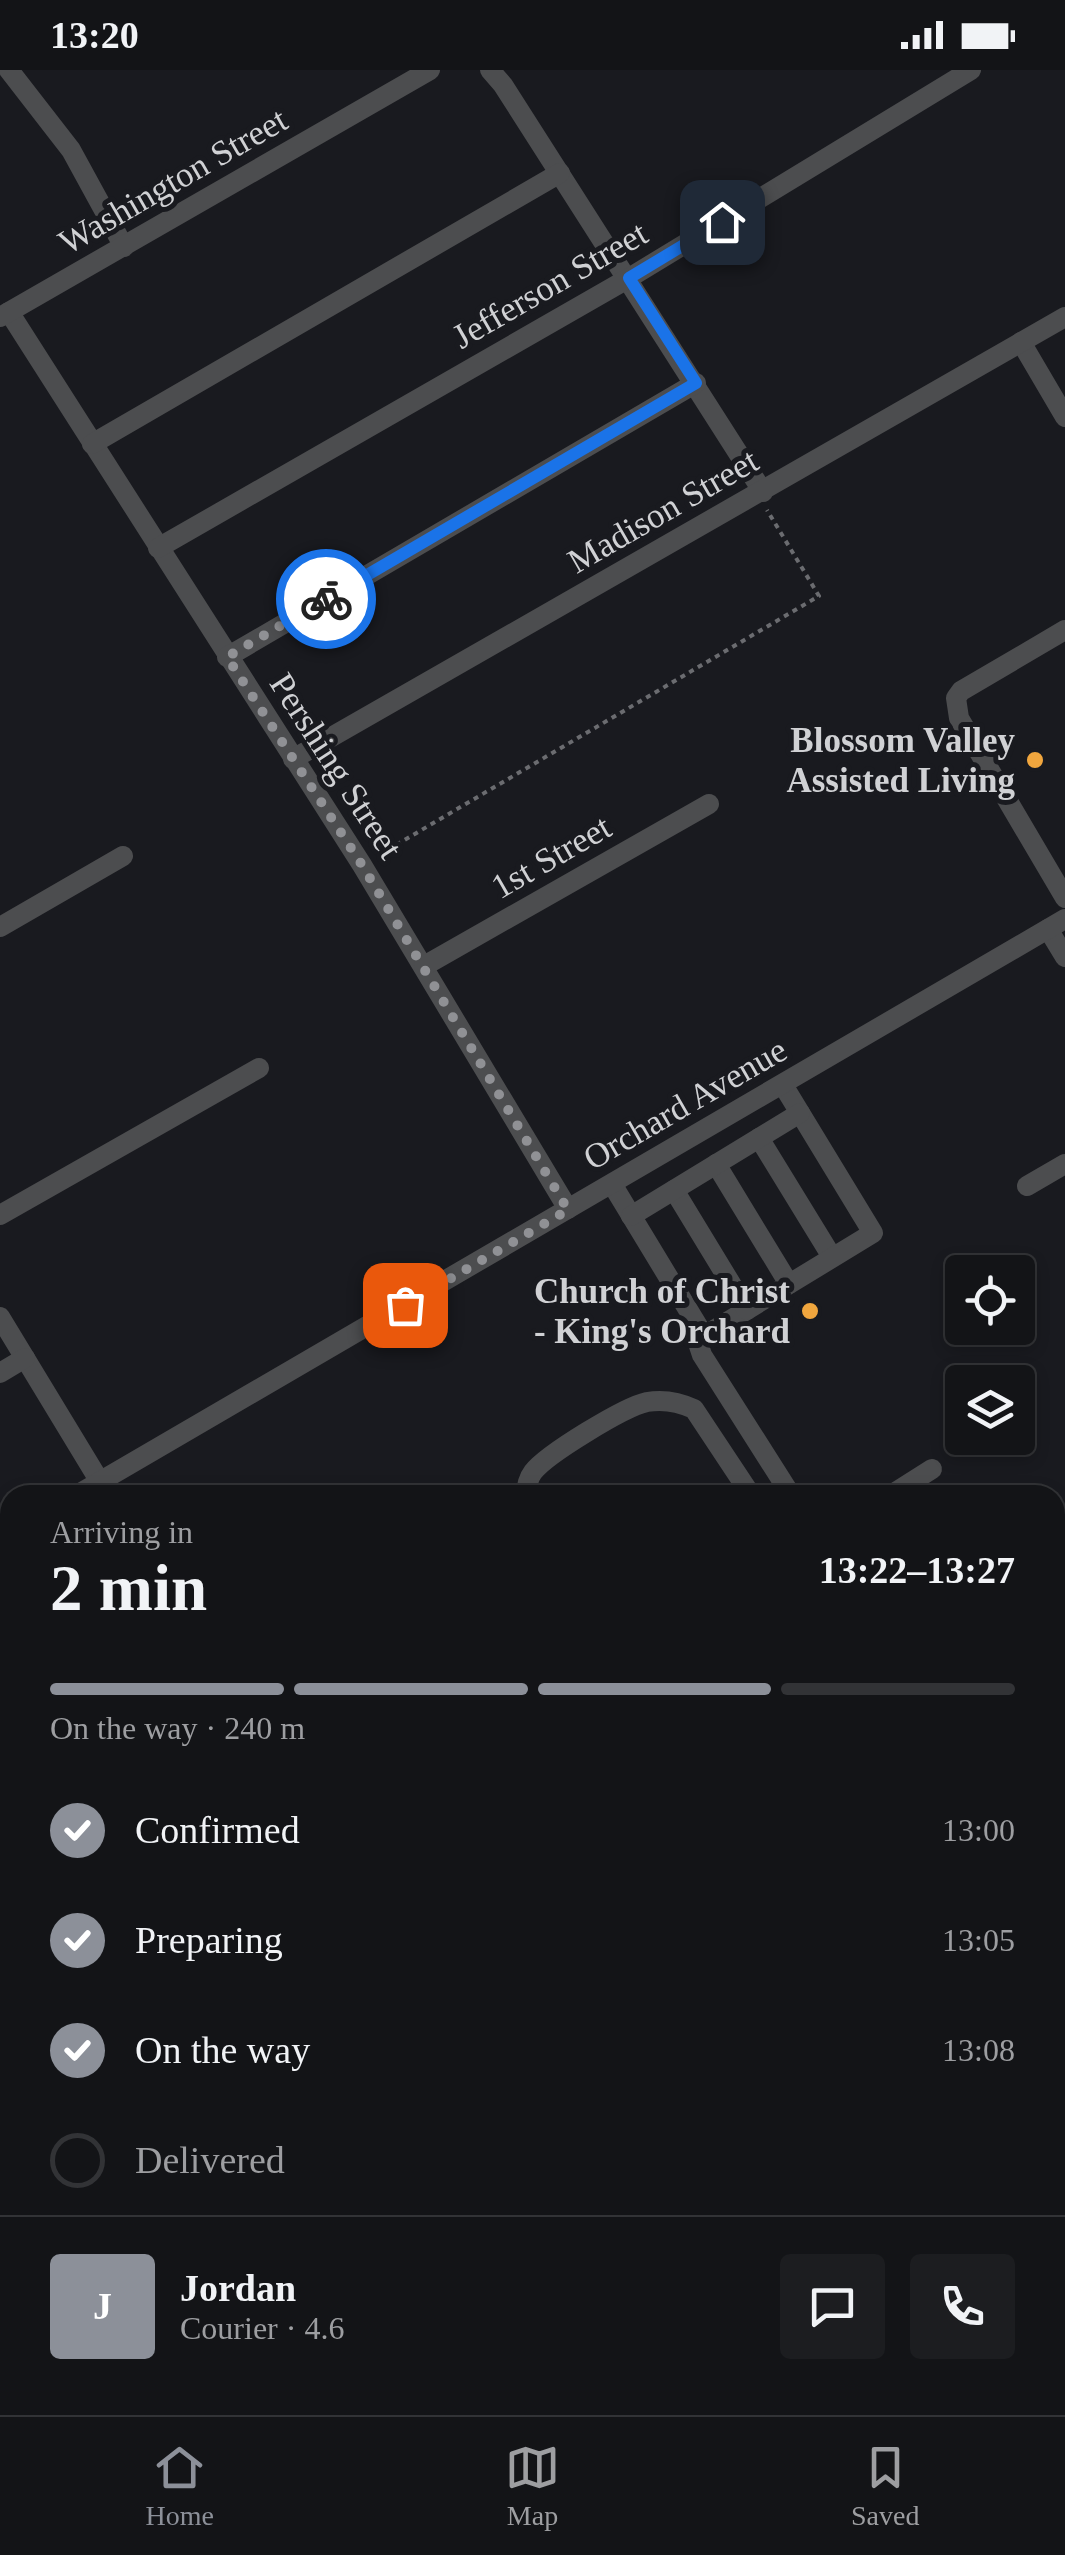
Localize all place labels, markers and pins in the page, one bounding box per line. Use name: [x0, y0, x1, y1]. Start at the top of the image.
pin: [680, 180, 765, 265]
place label: Blossom Valley Assisted Living: [786, 721, 1015, 800]
marker: Blossom Valley Assisted Living: [1024, 749, 1046, 771]
pin: [363, 1263, 448, 1348]
place label: Church of Christ - King's Orchard: [534, 1272, 791, 1351]
marker: Church of Christ - King's Orchard: [799, 1300, 821, 1322]

